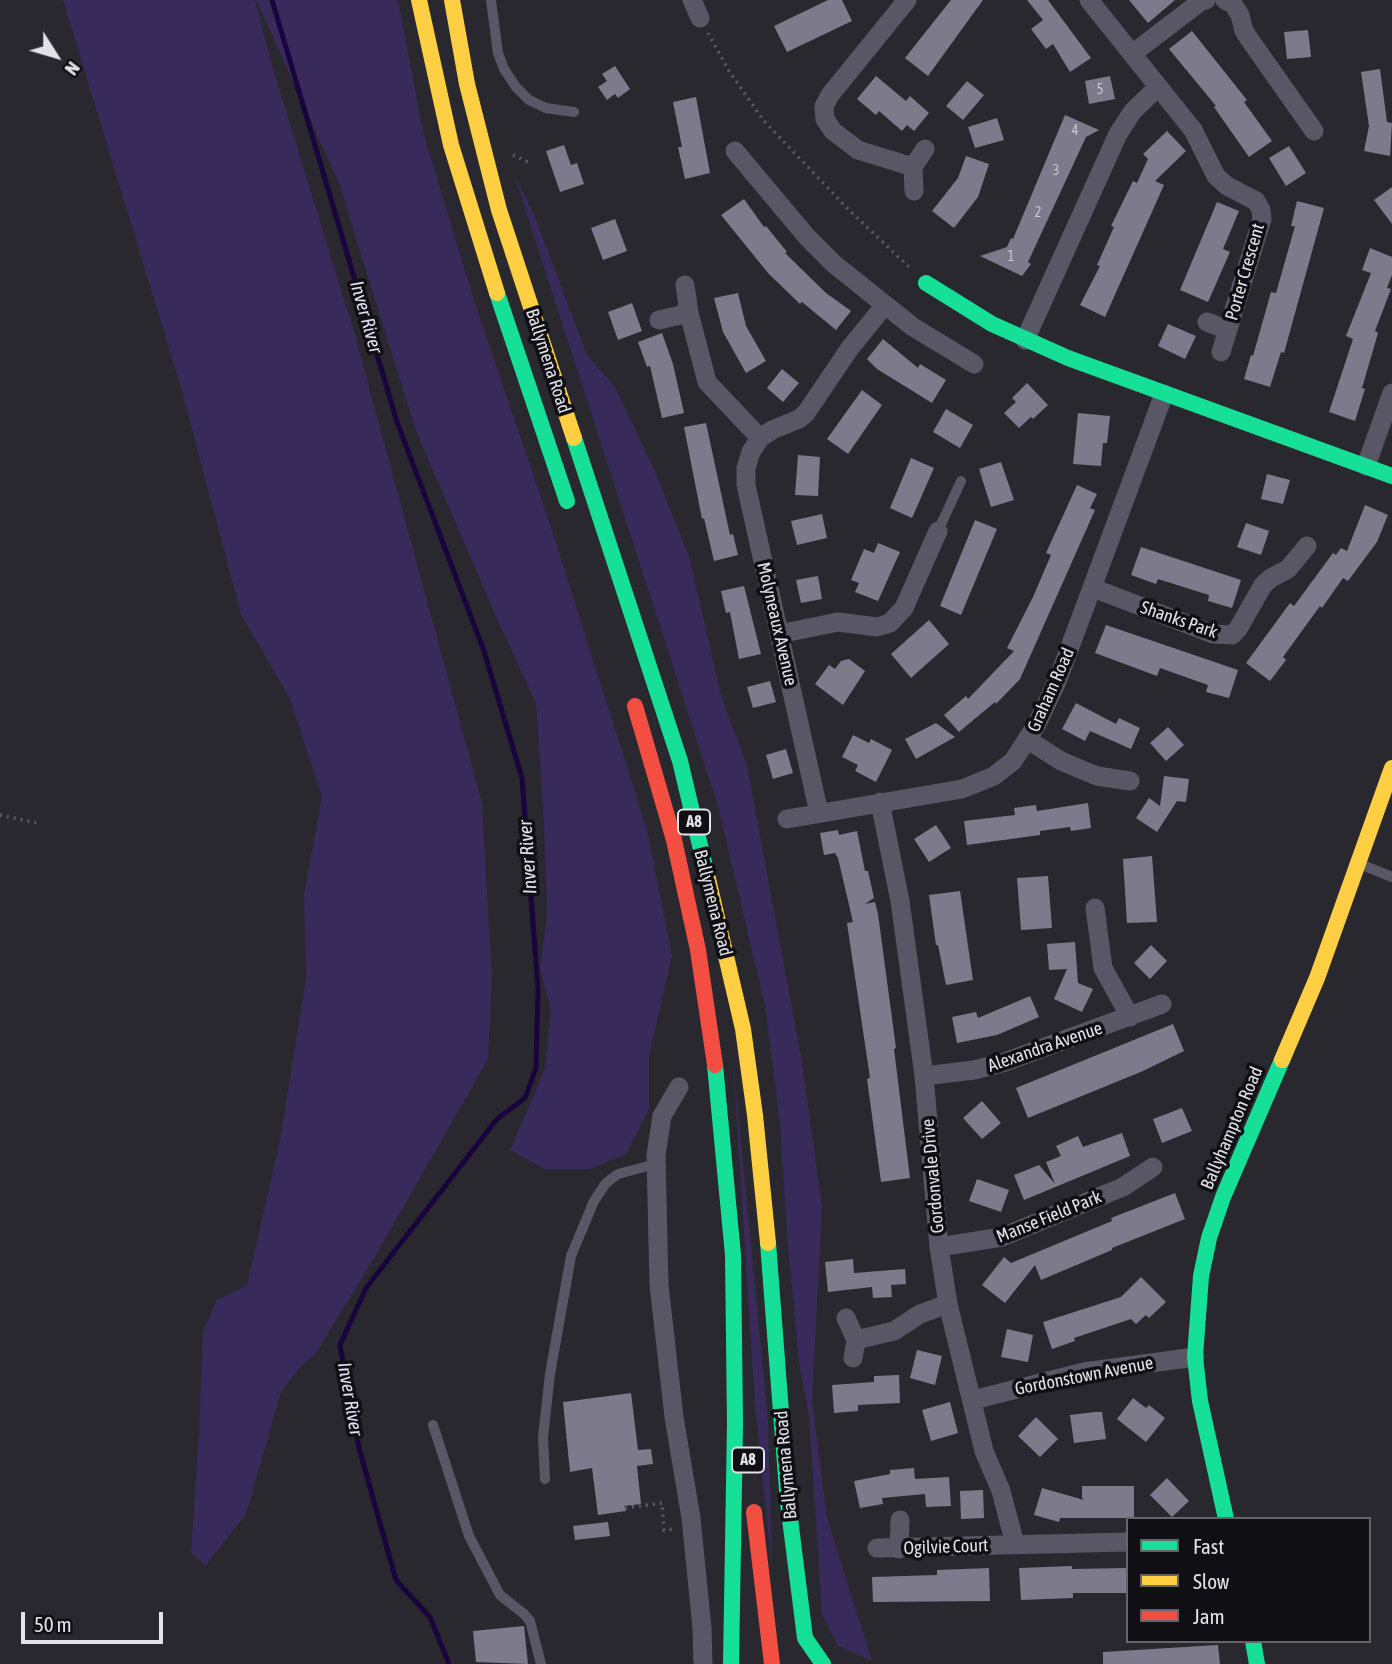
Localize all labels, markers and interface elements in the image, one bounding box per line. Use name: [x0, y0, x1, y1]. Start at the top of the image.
north arrow: [21, 21, 91, 91]
text: N: [61, 58, 85, 80]
house number: 5: [1097, 82, 1103, 98]
house number: 4: [1072, 123, 1078, 139]
house number: 3: [1053, 163, 1059, 179]
house number: 2: [1035, 205, 1041, 221]
street label: Porter Crescent: [1221, 221, 1269, 323]
house number: 1: [1008, 249, 1014, 265]
water label: Inver River: [345, 278, 387, 356]
street label: Ballymena Road: [521, 306, 575, 416]
street label: Molyneaux Avenue: [752, 560, 802, 688]
street label: Shanks Park: [1138, 597, 1220, 643]
street label: Graham Road: [1023, 645, 1079, 735]
road number: A8: [678, 810, 710, 834]
water label: Inver River: [514, 819, 542, 895]
street label: Ballymena Road: [689, 848, 737, 958]
street label: Alexandra Avenue: [985, 1017, 1105, 1077]
street label: Ballyhampton Road: [1196, 1063, 1268, 1193]
street label: Gordonvale Drive: [917, 1118, 949, 1234]
street label: Manse Field Park: [993, 1186, 1105, 1248]
street label: Gordonstown Avenue: [1013, 1352, 1155, 1400]
water label: Inver River: [332, 1360, 368, 1438]
street label: Ballymena Road: [771, 1410, 801, 1520]
road number: A8: [732, 1448, 764, 1472]
legend: [1126, 1517, 1371, 1643]
text: Fast: [1193, 1534, 1224, 1558]
street label: Ogilvie Court: [903, 1535, 989, 1559]
text: Slow: [1193, 1569, 1229, 1593]
scale bar: [24, 1598, 166, 1642]
text: Jam: [1193, 1604, 1225, 1628]
text: 50 m: [34, 1612, 72, 1636]

